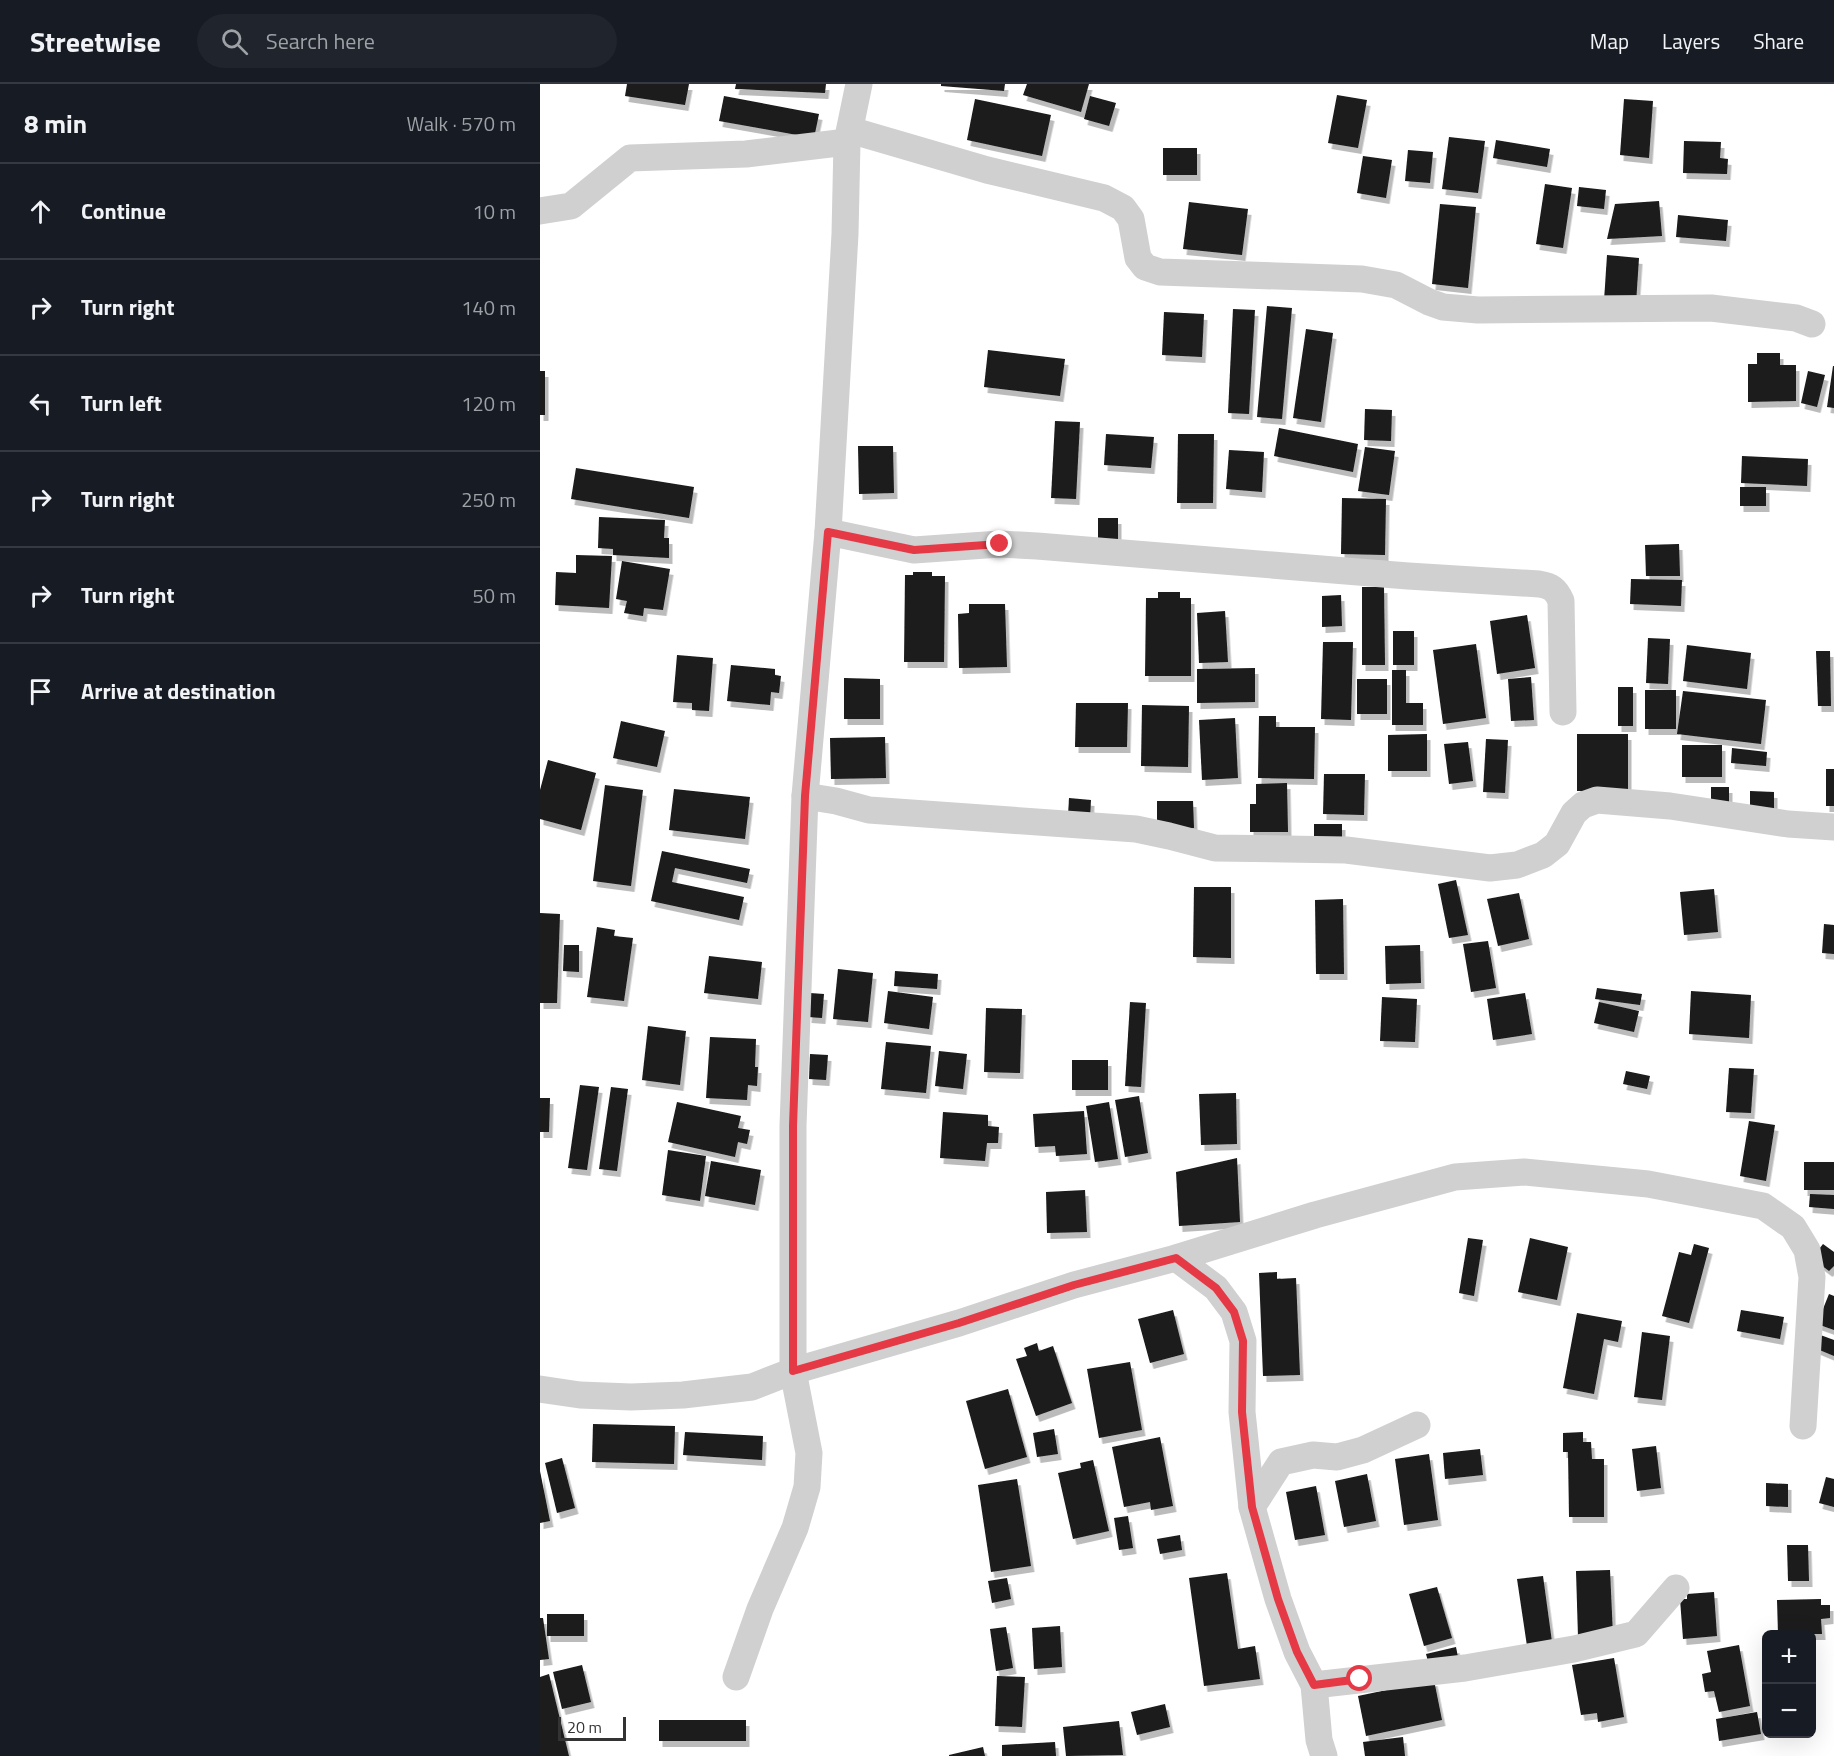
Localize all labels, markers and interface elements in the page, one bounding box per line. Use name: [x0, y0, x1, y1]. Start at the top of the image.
search box: [197, 14, 617, 68]
text: Streetwise: [30, 20, 161, 63]
text: Search here: [266, 24, 375, 58]
icon: search: [218, 25, 251, 58]
text: Map: [1590, 25, 1629, 57]
text: Layers: [1662, 25, 1720, 57]
text: Share: [1753, 25, 1804, 57]
text: 8 min: [24, 104, 87, 143]
text: Walk · 570 m: [407, 108, 516, 139]
text: Continue: [81, 194, 166, 228]
icon: ahead: [24, 195, 57, 228]
text: 10 m: [472, 196, 516, 227]
text: Turn right: [81, 290, 175, 324]
icon: right: [24, 291, 57, 324]
text: 140 m: [461, 292, 516, 323]
text: Turn left: [81, 386, 162, 420]
icon: left: [24, 387, 57, 420]
text: 120 m: [461, 388, 516, 419]
text: Turn right: [81, 482, 175, 516]
icon: right: [24, 483, 57, 516]
text: 250 m: [461, 484, 516, 515]
route end: [986, 530, 1012, 556]
text: Turn right: [81, 578, 175, 612]
icon: right: [24, 579, 57, 612]
text: 50 m: [472, 580, 516, 611]
text: Arrive at destination: [81, 674, 276, 708]
icon: arrive: [24, 675, 57, 708]
map controls: [1762, 1630, 1816, 1738]
button: +: [1762, 1630, 1816, 1684]
route start: [1346, 1665, 1372, 1691]
button: −: [1762, 1684, 1816, 1738]
scale bar: [558, 1714, 626, 1742]
text: 20 m: [567, 1715, 602, 1739]

